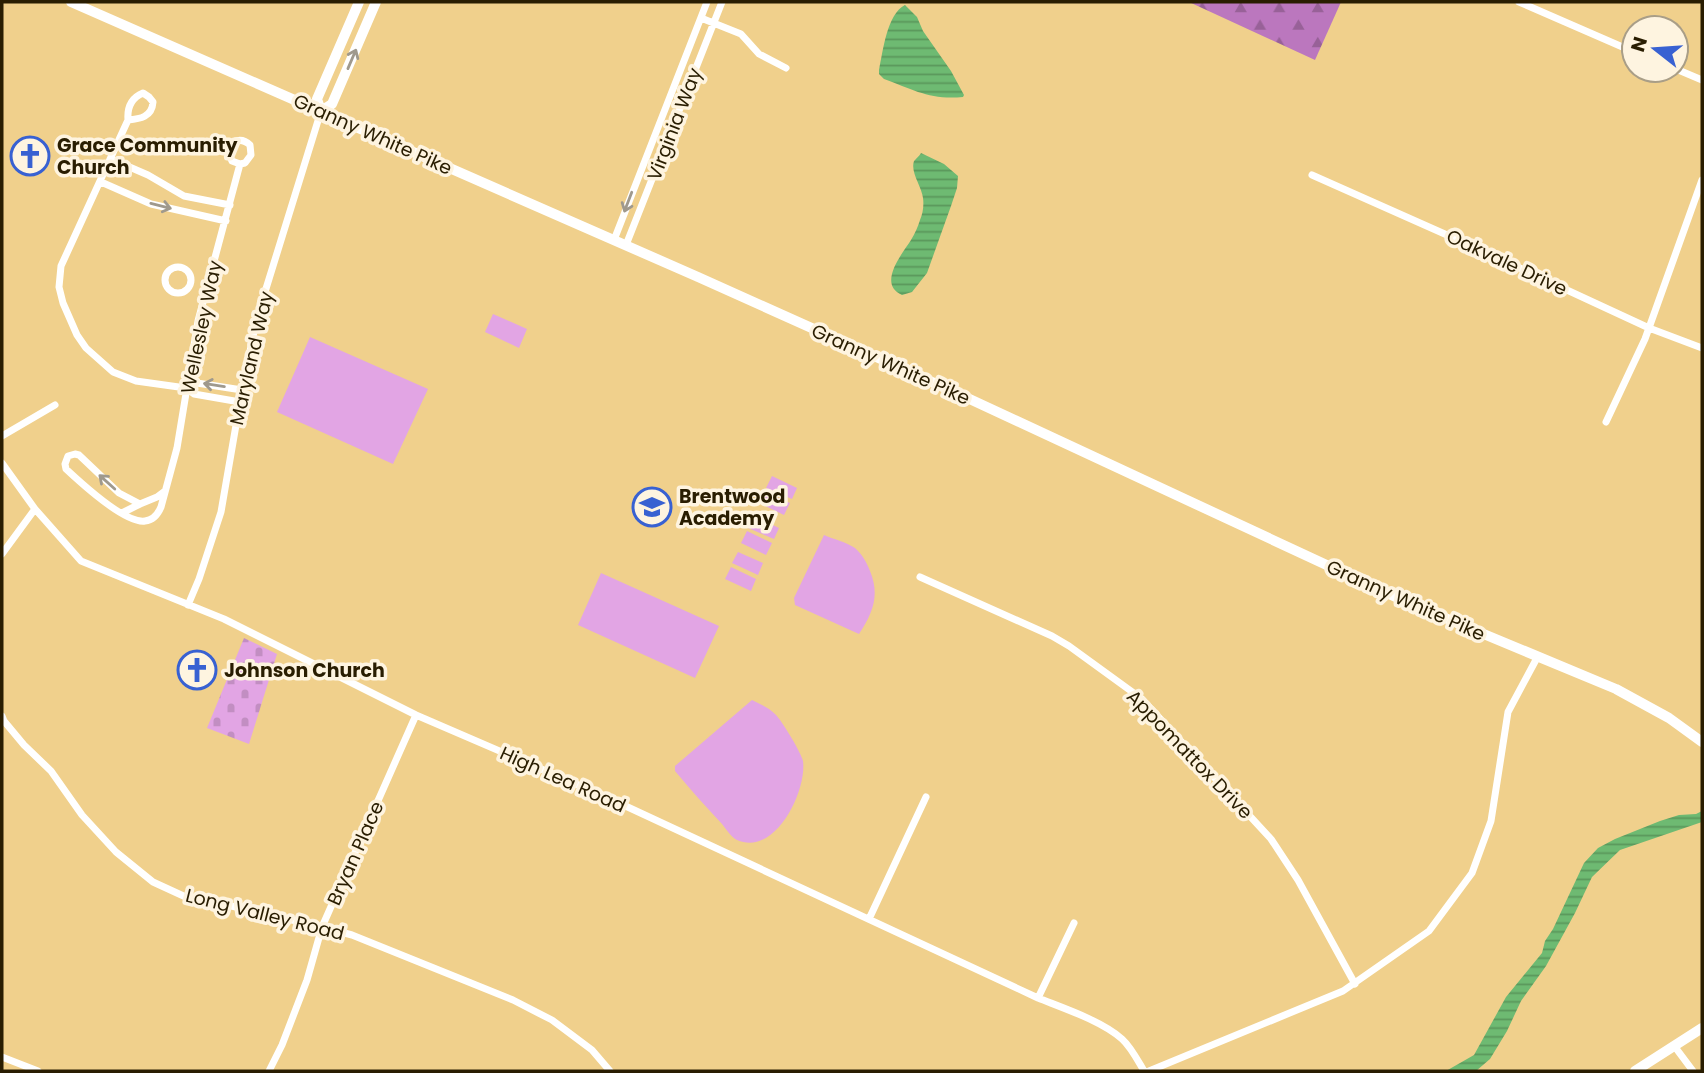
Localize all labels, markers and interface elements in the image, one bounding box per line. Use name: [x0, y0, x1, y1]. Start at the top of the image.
north arrow: [1620, 14, 1690, 84]
text: N: [1624, 33, 1654, 55]
one-way arrow: [346, 49, 359, 70]
street label: Virginia Way: [641, 64, 708, 185]
street label: Granny White Pike: [289, 87, 456, 182]
place label: Grace Community Church: [57, 132, 238, 181]
church icon: Grace Community Church: [9, 135, 51, 177]
one-way arrow: [621, 191, 634, 212]
one-way arrow: [150, 201, 172, 214]
street label: Oakvale Drive: [1442, 223, 1572, 302]
street label: Wellesley Way: [174, 258, 229, 396]
street label: Maryland Way: [223, 288, 280, 428]
street label: Granny White Pike: [807, 317, 974, 412]
one-way arrow: [203, 378, 226, 391]
one-way arrow: [98, 474, 116, 490]
place label: Brentwood Academy: [679, 483, 785, 532]
school or university icon: Brentwood Academy: [631, 486, 673, 528]
street label: Granny White Pike: [1322, 553, 1489, 648]
church icon: Johnson Church: [176, 649, 218, 691]
place label: Johnson Church: [224, 657, 385, 684]
street label: Appomattox Drive: [1121, 684, 1259, 825]
street label: High Lea Road: [496, 740, 630, 819]
street label: Bryan Place: [320, 797, 390, 910]
street label: Long Valley Road: [183, 882, 347, 947]

